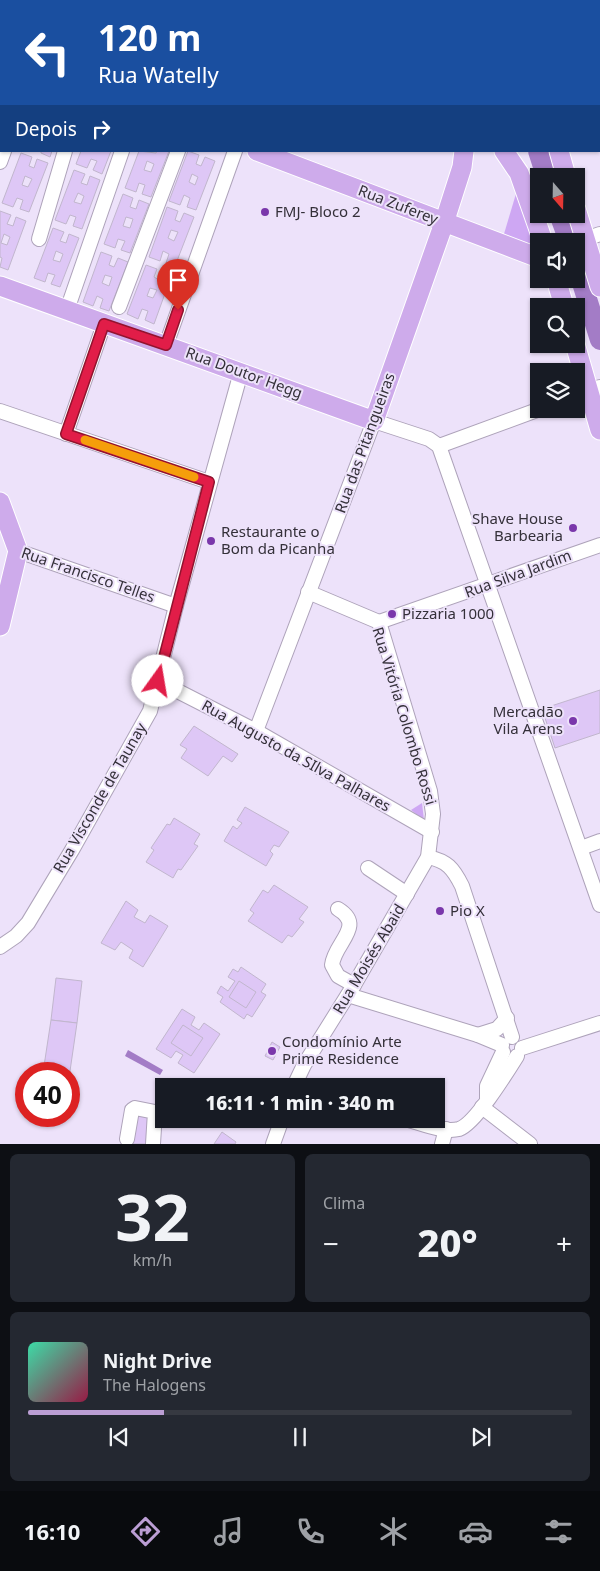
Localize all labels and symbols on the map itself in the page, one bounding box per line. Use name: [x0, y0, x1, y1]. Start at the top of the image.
north arrow: [530, 168, 585, 222]
street label: Rua Zuferey: [356, 180, 442, 229]
place label: FMJ- Bloco 2: [275, 201, 361, 221]
marker: FMJ- Bloco 2: [259, 206, 271, 218]
pin: [157, 259, 199, 310]
street label: Rua Doutor Hegg: [183, 342, 305, 402]
street label: Rua das Pitangueiras: [329, 370, 399, 516]
place label: Shave House Barbearia: [472, 508, 563, 545]
place label: Restaurante o Bom da Picanha: [221, 521, 335, 558]
marker: Shave House Barbearia: [567, 522, 579, 534]
marker: Restaurante o Bom da Picanha: [205, 535, 217, 547]
street label: Rua Francisco Telles: [19, 542, 158, 606]
street label: Rua Silva Jardim: [461, 544, 574, 602]
place label: Pizzaria 1000: [402, 603, 494, 623]
marker: Pizzaria 1000: [386, 608, 398, 620]
street label: Rua Vitória Colombo Rossi: [368, 624, 442, 807]
position arrow: [131, 654, 183, 706]
street label: Rua Augusto da SIlva Palhares: [198, 695, 395, 816]
place label: Mercadão Vila Arens: [493, 701, 563, 738]
marker: Mercadão Vila Arens: [567, 715, 579, 727]
street label: Rua Visconde de Taunay: [48, 719, 150, 876]
street label: Rua Moisés Abaid: [328, 900, 409, 1017]
place label: Pio X: [450, 900, 485, 920]
marker: Pio X: [434, 905, 446, 917]
place label: Condomínio Arte Prime Residence: [282, 1031, 402, 1068]
marker: Condomínio Arte Prime Residence: [266, 1045, 278, 1057]
speed limit sign: 40: [15, 1062, 80, 1127]

